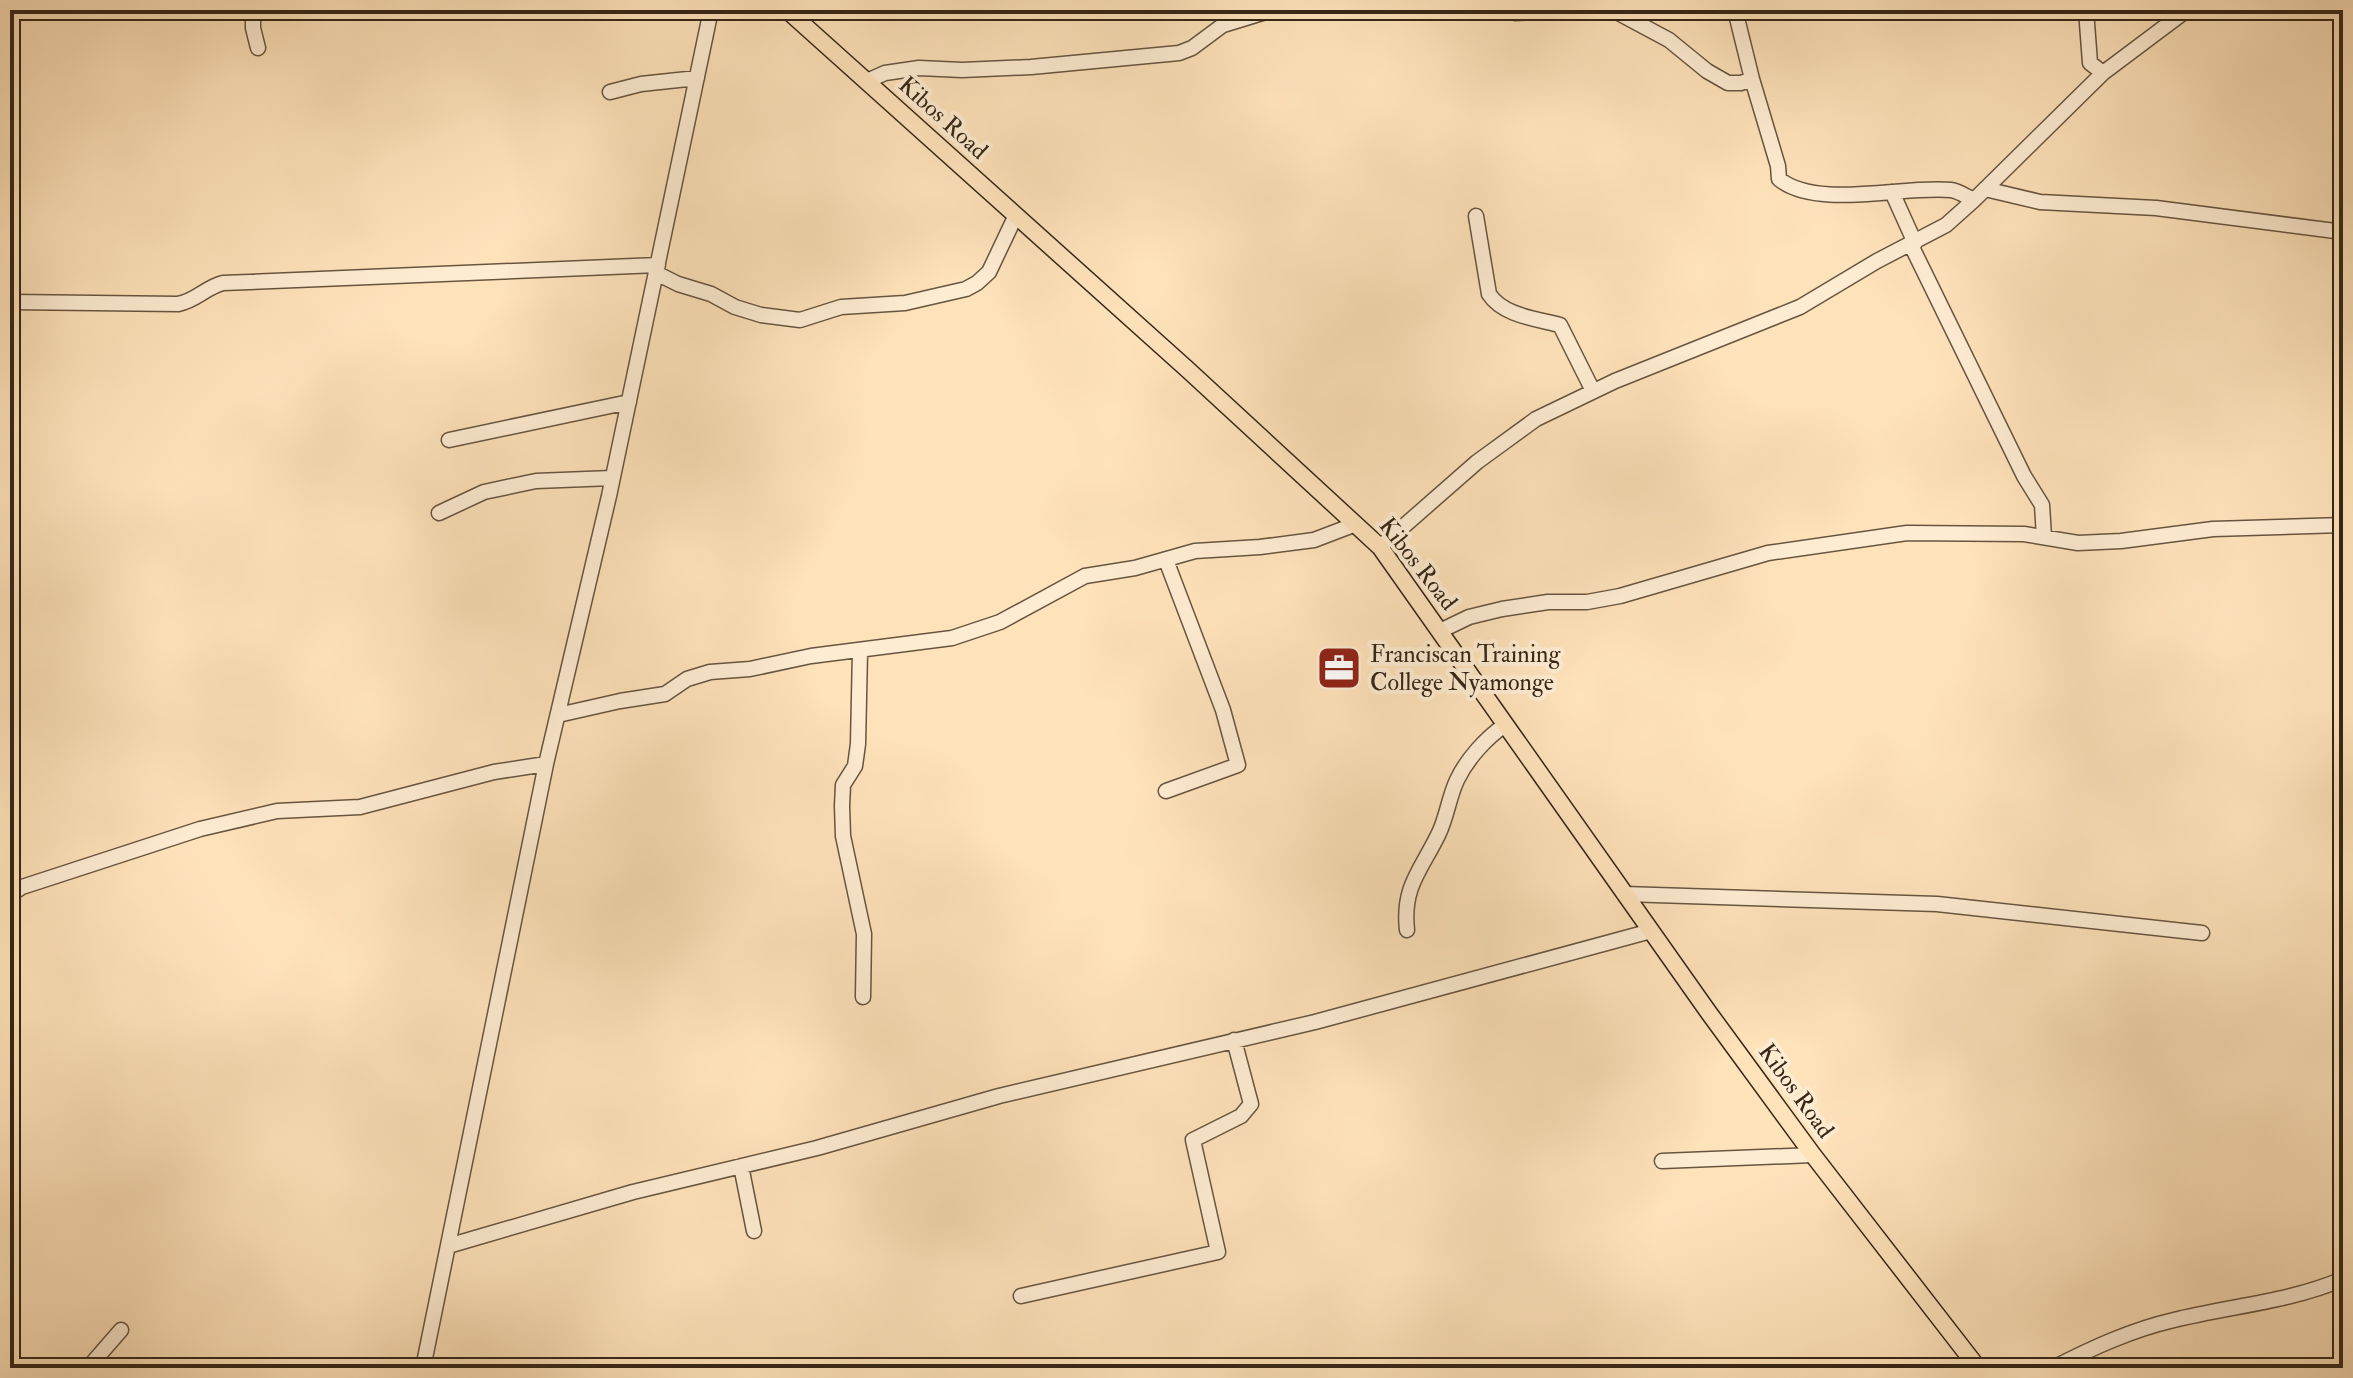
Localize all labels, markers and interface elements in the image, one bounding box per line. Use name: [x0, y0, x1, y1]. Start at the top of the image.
street label: Kibos Road: [892, 70, 994, 166]
street label: Kibos Road: [1372, 511, 1464, 617]
place label: Franciscan Training College Nyamonge: [1370, 639, 1561, 698]
office icon: Franciscan Training College Nyamonge: [1315, 644, 1363, 692]
street label: Kibos Road: [1751, 1037, 1841, 1145]

